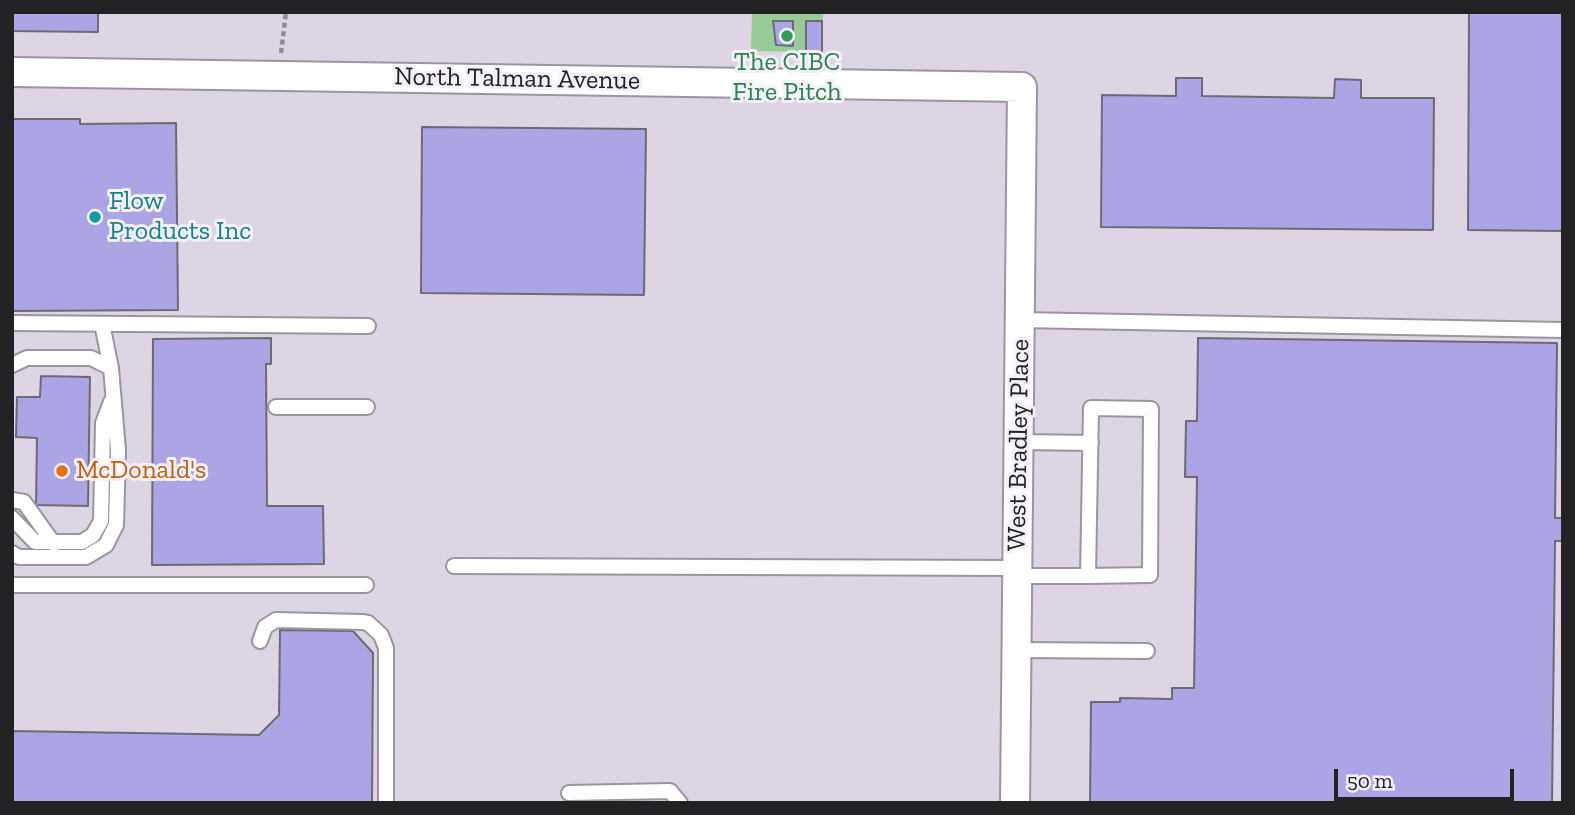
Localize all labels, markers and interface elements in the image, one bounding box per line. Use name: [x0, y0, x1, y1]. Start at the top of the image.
marker: The CIBC Fire Pitch: [779, 28, 795, 44]
place label: The CIBC Fire Pitch: [732, 47, 842, 108]
street label: North Talman Avenue: [394, 61, 640, 97]
place label: Flow Products Inc: [109, 186, 251, 248]
marker: Flow Products Inc: [87, 209, 103, 225]
street label: West Bradley Place: [1002, 339, 1036, 551]
place label: McDonald's: [76, 455, 206, 487]
marker: McDonald's: [54, 463, 70, 479]
scale bar: [1337, 756, 1517, 800]
text: 50 m: [1347, 768, 1393, 793]

